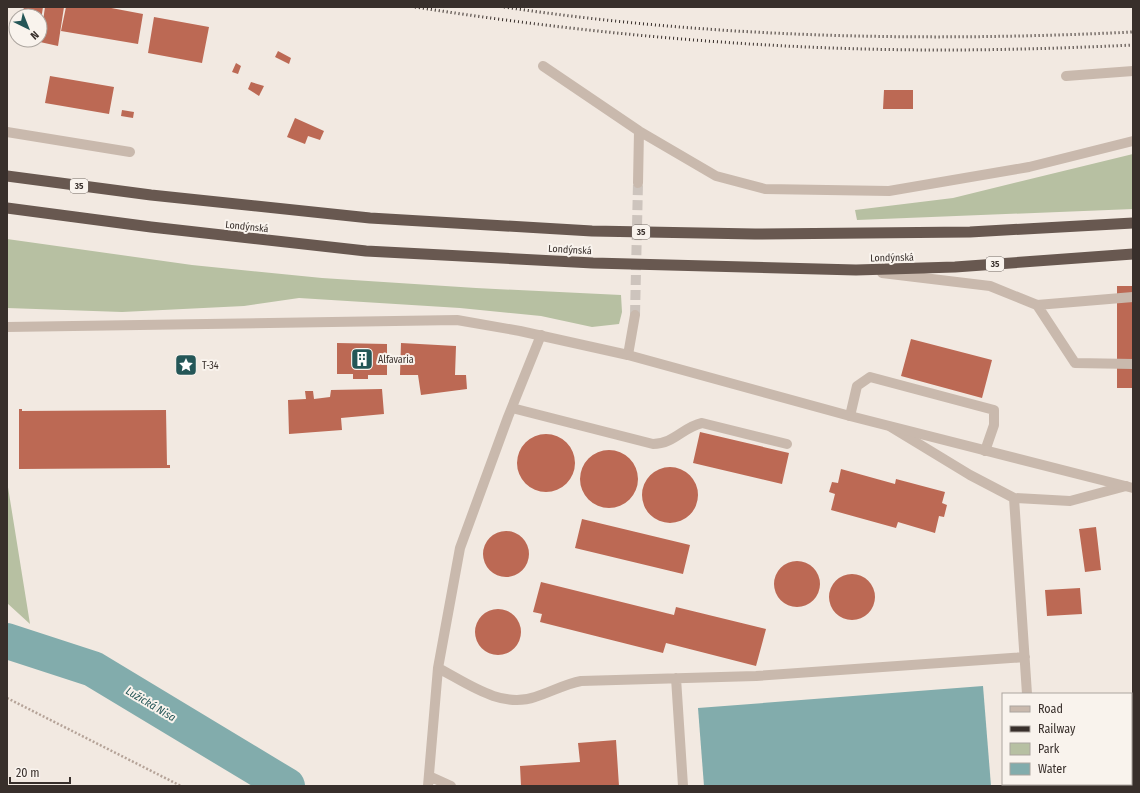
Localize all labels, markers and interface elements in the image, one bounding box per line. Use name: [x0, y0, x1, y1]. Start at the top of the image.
north arrow: [8, 8, 48, 48]
text: N: [28, 28, 41, 42]
road number: 35: [70, 179, 88, 193]
street label: Londýnská: [225, 218, 269, 235]
road number: 35: [632, 225, 650, 239]
street label: Londýnská: [548, 242, 592, 257]
street label: Londýnská: [870, 251, 914, 264]
road number: 35: [986, 257, 1004, 271]
building icon: Alfavaria: [349, 346, 375, 372]
place icon: T-34: [173, 352, 199, 378]
place label: Alfavaria: [378, 354, 414, 366]
place label: T-34: [202, 360, 219, 372]
water label: Lužická Nisa: [124, 685, 178, 724]
legend: [1002, 693, 1132, 785]
text: Road: [1038, 702, 1063, 716]
text: Railway: [1038, 722, 1076, 736]
text: Park: [1038, 742, 1060, 756]
scale bar: [10, 759, 70, 785]
text: Water: [1038, 762, 1067, 776]
text: 20 m: [16, 766, 40, 780]

